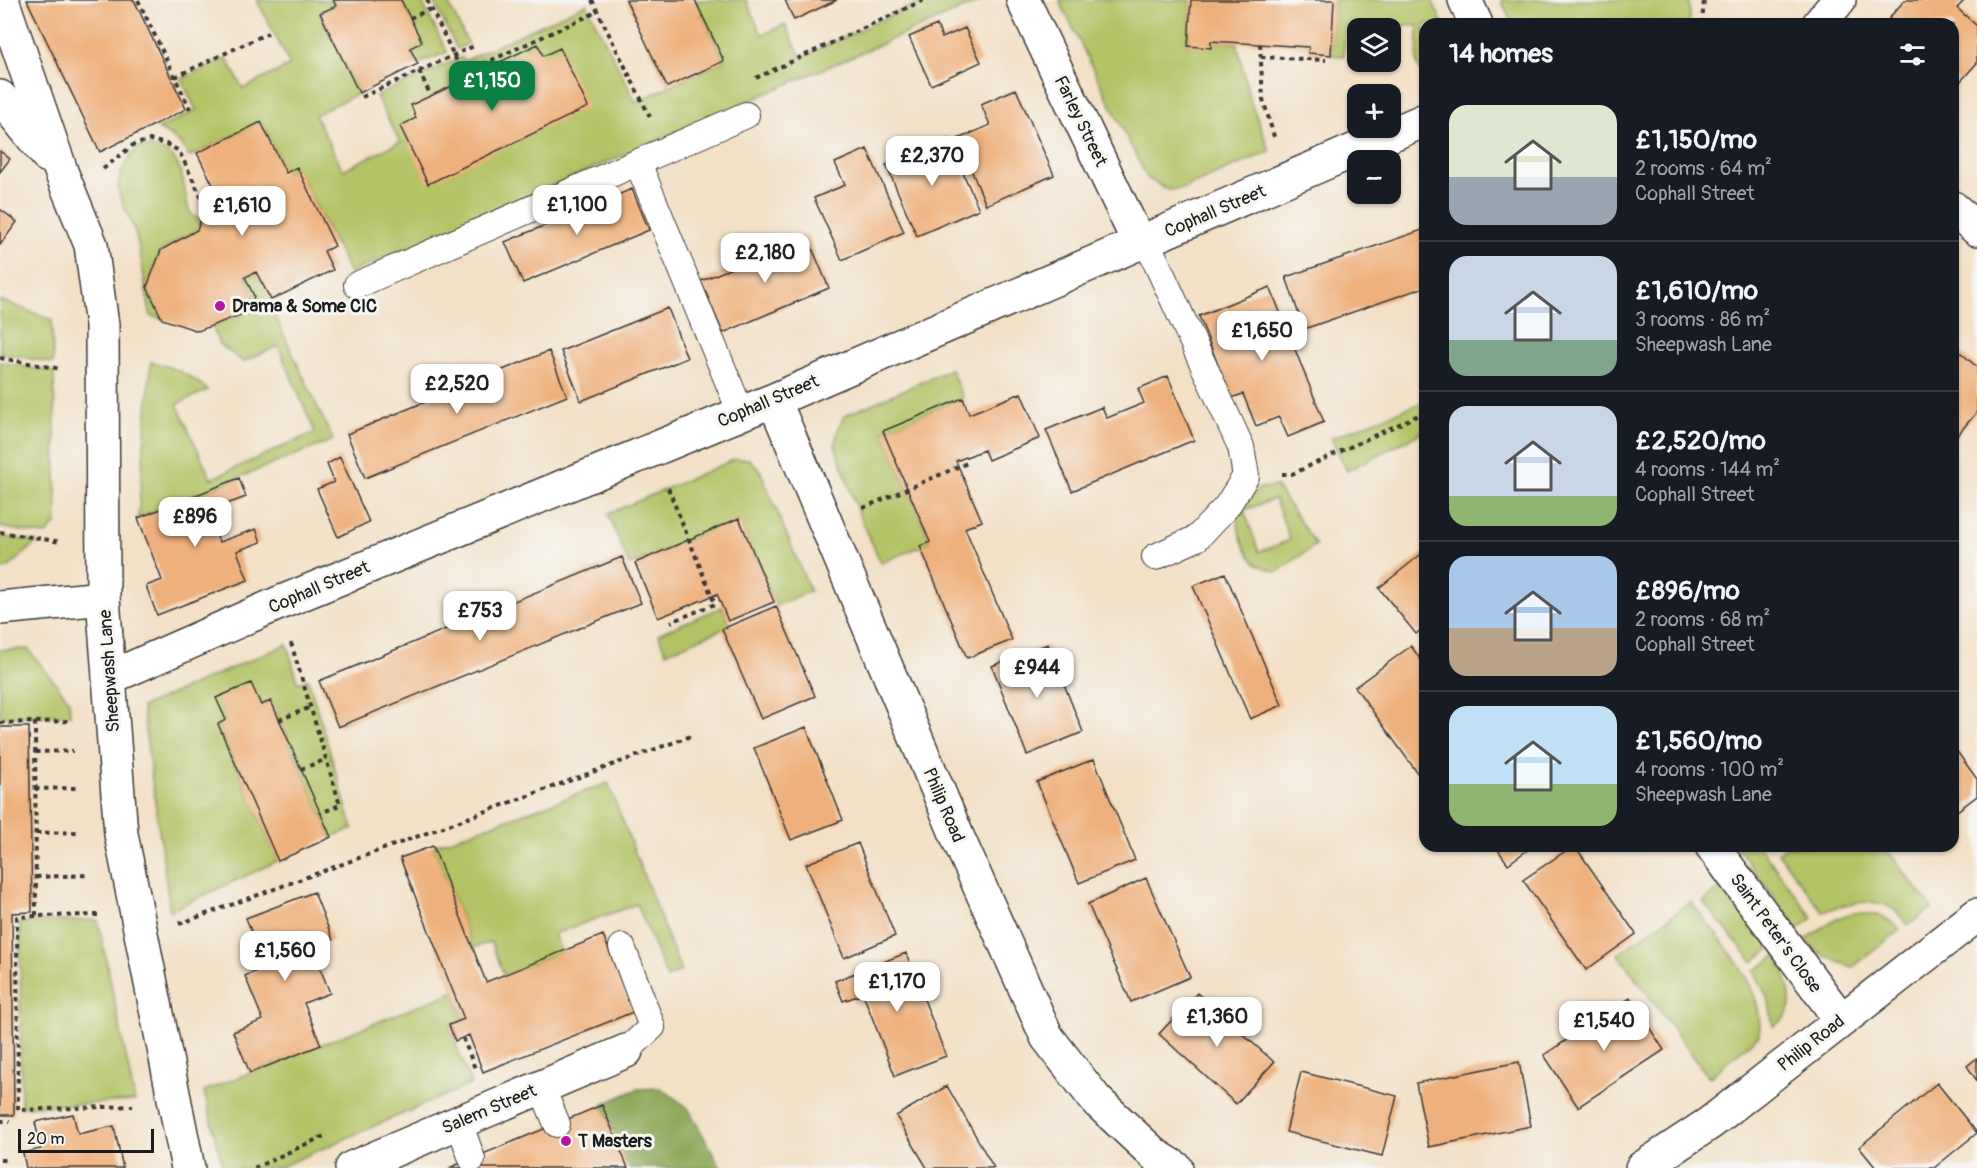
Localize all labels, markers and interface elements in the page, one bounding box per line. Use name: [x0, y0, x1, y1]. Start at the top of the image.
map controls: [1347, 18, 1401, 204]
button: layers: [1347, 18, 1401, 72]
text: 14 homes: [1449, 38, 1553, 70]
icon: filters: [1896, 38, 1929, 71]
pin: £1,150: [443, 61, 541, 112]
text: £1,150: [463, 68, 521, 93]
street label: Farley Street: [1049, 72, 1113, 171]
button: +: [1347, 84, 1401, 138]
text: £1,150/mo: [1635, 124, 1757, 156]
icon: home: [1497, 129, 1569, 201]
pin: £2,370: [883, 136, 981, 187]
text: £2,370: [900, 143, 964, 168]
button: −: [1347, 150, 1401, 204]
text: 2 rooms · 64 m²: [1635, 156, 1772, 181]
street label: Cophall Street: [1161, 180, 1270, 243]
text: Cophall Street: [1635, 181, 1755, 206]
pin: £1,100: [528, 185, 626, 236]
pin: £1,610: [193, 186, 291, 237]
text: £1,100: [547, 192, 607, 217]
text: £1,610: [213, 193, 271, 218]
pin: £2,180: [716, 233, 814, 284]
text: £2,180: [735, 240, 795, 265]
text: £1,610/mo: [1635, 275, 1758, 307]
icon: home: [1497, 280, 1569, 352]
place label: Drama & Some CIC: [232, 295, 377, 318]
marker: Drama & Some CIC: [213, 299, 227, 313]
text: 3 rooms · 86 m²: [1635, 307, 1770, 332]
pin: £1,650: [1213, 311, 1311, 362]
text: £1,650: [1231, 318, 1293, 343]
text: Sheepwash Lane: [1635, 332, 1772, 357]
pin: £2,520: [408, 364, 506, 415]
street label: Cophall Street: [714, 370, 823, 433]
text: £2,520: [425, 371, 489, 396]
text: £2,520/mo: [1635, 425, 1766, 457]
icon: home: [1497, 430, 1569, 502]
text: 4 rooms · 144 m²: [1635, 457, 1780, 482]
text: Cophall Street: [1635, 482, 1755, 507]
pin: £896: [159, 497, 231, 548]
text: £896: [173, 504, 217, 529]
street label: Cophall Street: [265, 556, 374, 619]
text: £896/mo: [1635, 575, 1740, 607]
icon: home: [1497, 580, 1569, 652]
pin: £753: [444, 591, 516, 642]
text: £753: [457, 598, 503, 623]
text: 2 rooms · 68 m²: [1635, 607, 1770, 632]
street label: Sheepwash Lane: [94, 609, 125, 733]
text: Cophall Street: [1635, 632, 1755, 657]
pin: £944: [1001, 648, 1073, 699]
text: £944: [1014, 655, 1060, 680]
text: £1,560/mo: [1635, 725, 1762, 757]
icon: home: [1497, 730, 1569, 802]
text: 4 rooms · 100 m²: [1635, 757, 1784, 782]
street label: Philip Road: [918, 764, 970, 846]
text: Sheepwash Lane: [1635, 782, 1772, 807]
street label: Saint Peter's Close: [1725, 869, 1827, 998]
pin: £1,560: [236, 931, 334, 982]
text: £1,560: [254, 938, 316, 963]
pin: £1,170: [848, 962, 946, 1013]
text: £1,170: [868, 969, 926, 994]
pin: £1,360: [1168, 997, 1266, 1048]
pin: £1,540: [1555, 1001, 1653, 1052]
text: £1,360: [1186, 1004, 1248, 1029]
text: £1,540: [1573, 1008, 1635, 1033]
street label: Philip Road: [1773, 1010, 1849, 1077]
street label: Salem Street: [438, 1079, 541, 1140]
scale bar: [18, 1126, 154, 1154]
text: 20 m: [27, 1129, 65, 1149]
place label: T Masters: [577, 1130, 653, 1153]
marker: T Masters: [559, 1134, 573, 1148]

